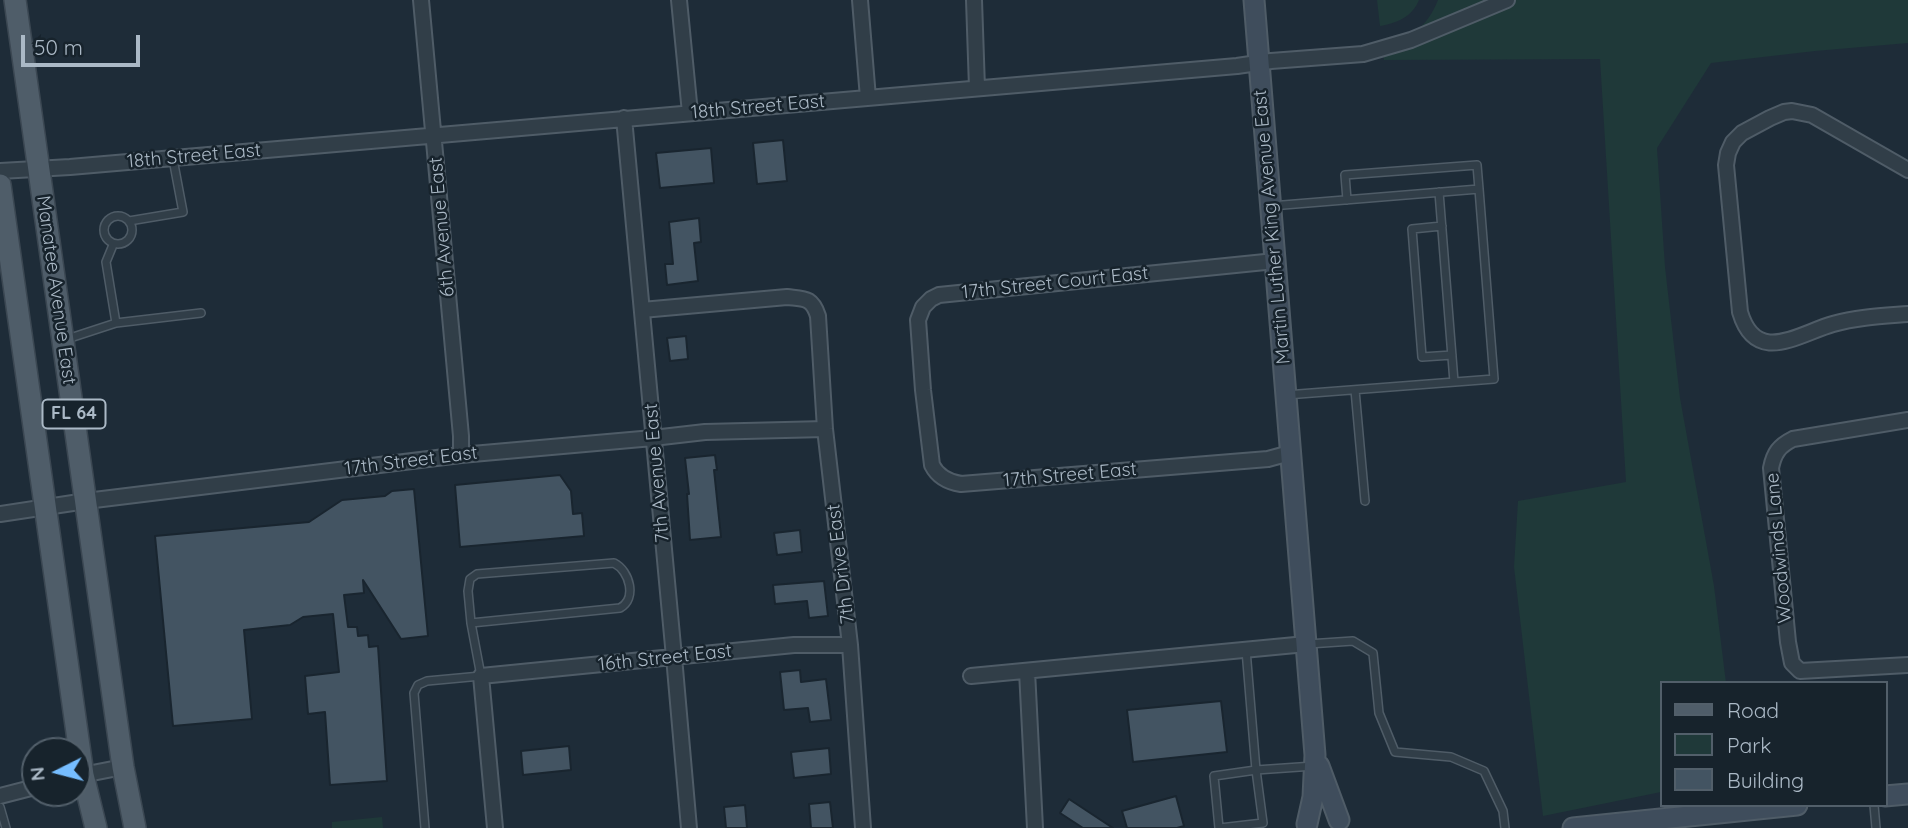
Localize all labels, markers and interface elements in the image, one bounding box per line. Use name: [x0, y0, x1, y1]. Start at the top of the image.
scale bar: [24, 21, 144, 65]
text: 50 m: [34, 34, 83, 60]
street label: Martin Luther King Avenue East: [1249, 89, 1295, 365]
street label: 18th Street East: [690, 90, 826, 124]
street label: 18th Street East: [126, 139, 262, 173]
street label: 6th Avenue East: [425, 156, 459, 298]
street label: Manatee Avenue East: [31, 194, 81, 386]
street label: 17th Street Court East: [961, 262, 1149, 304]
road number: FL 64: [42, 400, 106, 428]
street label: 7th Avenue East: [640, 402, 674, 544]
street label: 17th Street East: [343, 442, 479, 480]
street label: 17th Street East: [1002, 458, 1138, 492]
street label: Woodwinds Lane: [1761, 472, 1797, 624]
street label: 7th Drive East: [822, 503, 860, 625]
street label: 16th Street East: [597, 640, 733, 676]
legend: [1660, 681, 1887, 807]
text: Road: [1727, 697, 1779, 723]
text: Park: [1727, 732, 1771, 758]
north arrow: [21, 737, 91, 807]
text: N: [24, 766, 50, 782]
text: Building: [1727, 767, 1804, 793]

